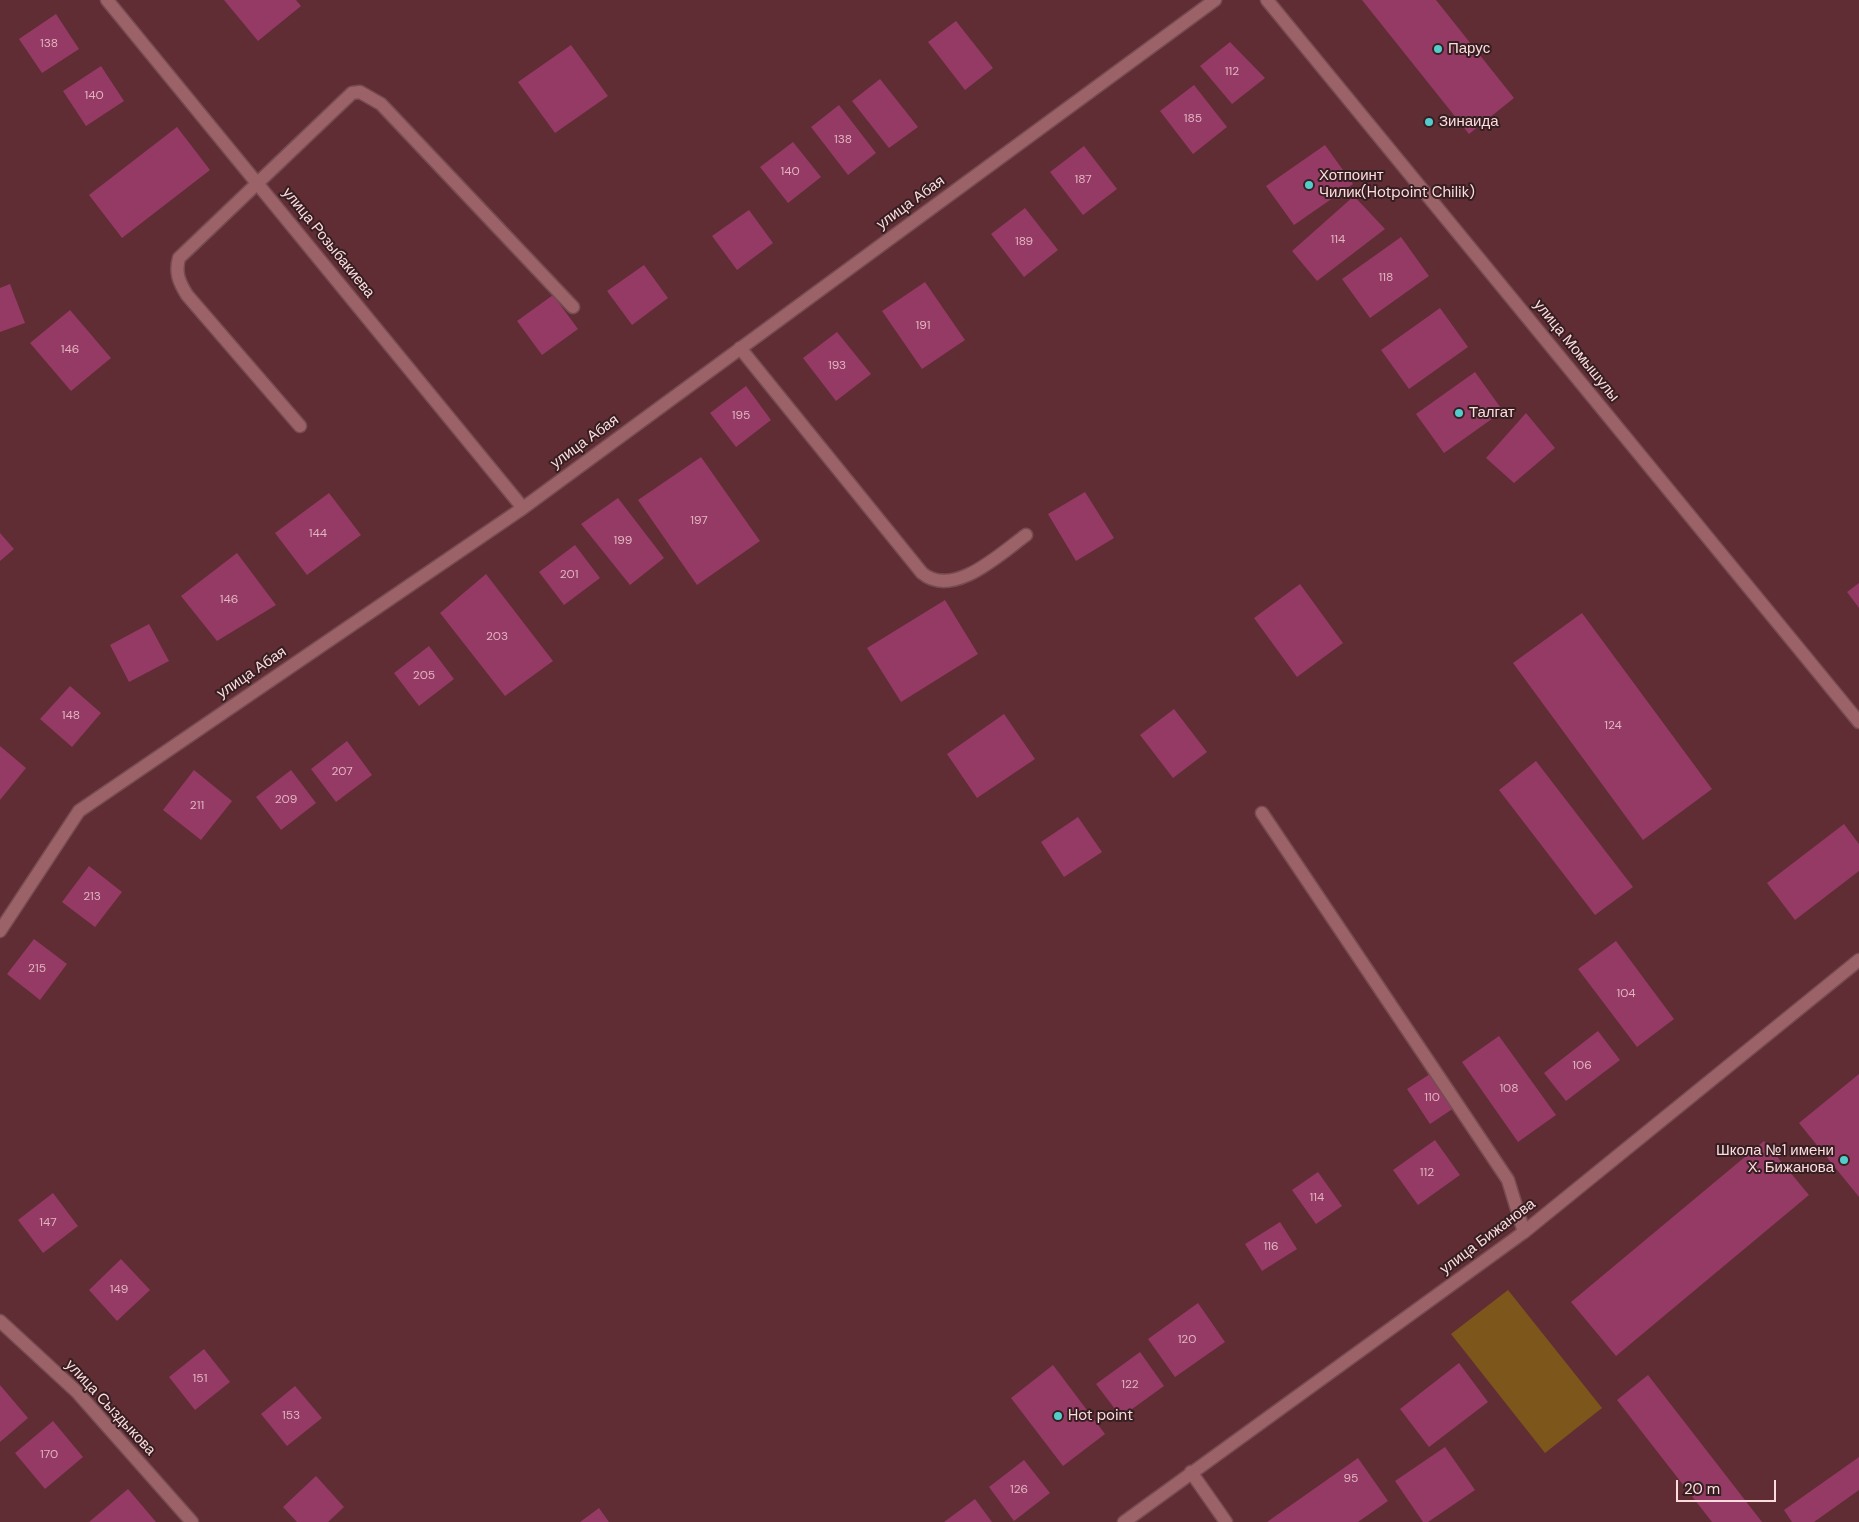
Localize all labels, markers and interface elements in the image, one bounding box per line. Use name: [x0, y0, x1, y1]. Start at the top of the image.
house number: 138: [40, 37, 58, 51]
place label: Парус: [1448, 40, 1490, 58]
marker: Парус: [1432, 43, 1444, 55]
house number: 112: [1225, 65, 1239, 79]
house number: 140: [84, 89, 104, 103]
house number: 185: [1184, 112, 1202, 126]
place label: Зинаида: [1439, 113, 1499, 131]
marker: Зинаида: [1423, 116, 1435, 128]
house number: 138: [834, 133, 852, 147]
house number: 140: [780, 165, 800, 179]
place label: Хотпоинт Чилик(Hotpoint Chilik): [1319, 167, 1475, 202]
street label: улица Абая: [873, 172, 949, 234]
house number: 187: [1074, 173, 1092, 187]
marker: Хотпоинт Чилик(Hotpoint Chilik): [1303, 179, 1315, 191]
street label: улица Розыбакиева: [278, 184, 378, 302]
house number: 114: [1331, 233, 1345, 247]
house number: 189: [1015, 235, 1033, 249]
house number: 118: [1379, 271, 1393, 285]
street label: улица Момышулы: [1529, 296, 1623, 406]
house number: 191: [916, 319, 930, 333]
house number: 146: [61, 343, 79, 357]
house number: 193: [828, 359, 846, 373]
place label: Талгат: [1469, 404, 1515, 422]
marker: Талгат: [1453, 407, 1465, 419]
house number: 195: [732, 409, 750, 423]
street label: улица Абая: [547, 411, 623, 473]
house number: 197: [690, 514, 708, 528]
house number: 144: [309, 527, 327, 541]
house number: 199: [614, 534, 632, 548]
house number: 201: [560, 568, 578, 582]
house number: 146: [220, 593, 238, 607]
house number: 203: [486, 630, 508, 644]
street label: улица Абая: [214, 643, 290, 703]
house number: 205: [413, 669, 435, 683]
house number: 148: [62, 709, 80, 723]
house number: 124: [1604, 719, 1622, 733]
house number: 207: [331, 765, 353, 779]
house number: 209: [275, 793, 297, 807]
house number: 211: [190, 799, 204, 813]
house number: 213: [83, 890, 101, 904]
house number: 215: [28, 962, 46, 976]
house number: 104: [1616, 987, 1636, 1001]
house number: 106: [1572, 1059, 1592, 1073]
house number: 108: [1499, 1082, 1519, 1096]
house number: 110: [1424, 1091, 1440, 1105]
place label: Школа №1 имени Х. Бижанова: [1716, 1142, 1834, 1177]
marker: Школа №1 имени Х. Бижанова: [1838, 1154, 1850, 1166]
house number: 112: [1420, 1166, 1434, 1180]
house number: 114: [1310, 1191, 1324, 1205]
street label: улица Бижанова: [1437, 1195, 1539, 1279]
house number: 147: [39, 1216, 57, 1230]
house number: 116: [1263, 1240, 1279, 1254]
house number: 149: [110, 1283, 128, 1297]
house number: 120: [1178, 1333, 1196, 1347]
street label: улица Сыздыкова: [61, 1356, 159, 1460]
house number: 151: [193, 1372, 207, 1386]
house number: 122: [1121, 1378, 1139, 1392]
place label: Hot point: [1068, 1407, 1133, 1425]
house number: 153: [282, 1409, 300, 1423]
marker: Hot point: [1052, 1410, 1064, 1422]
house number: 170: [40, 1448, 58, 1462]
scale bar: [1679, 1470, 1779, 1502]
house number: 95: [1344, 1472, 1358, 1486]
text: 20 m: [1684, 1479, 1720, 1499]
house number: 126: [1010, 1483, 1028, 1497]

